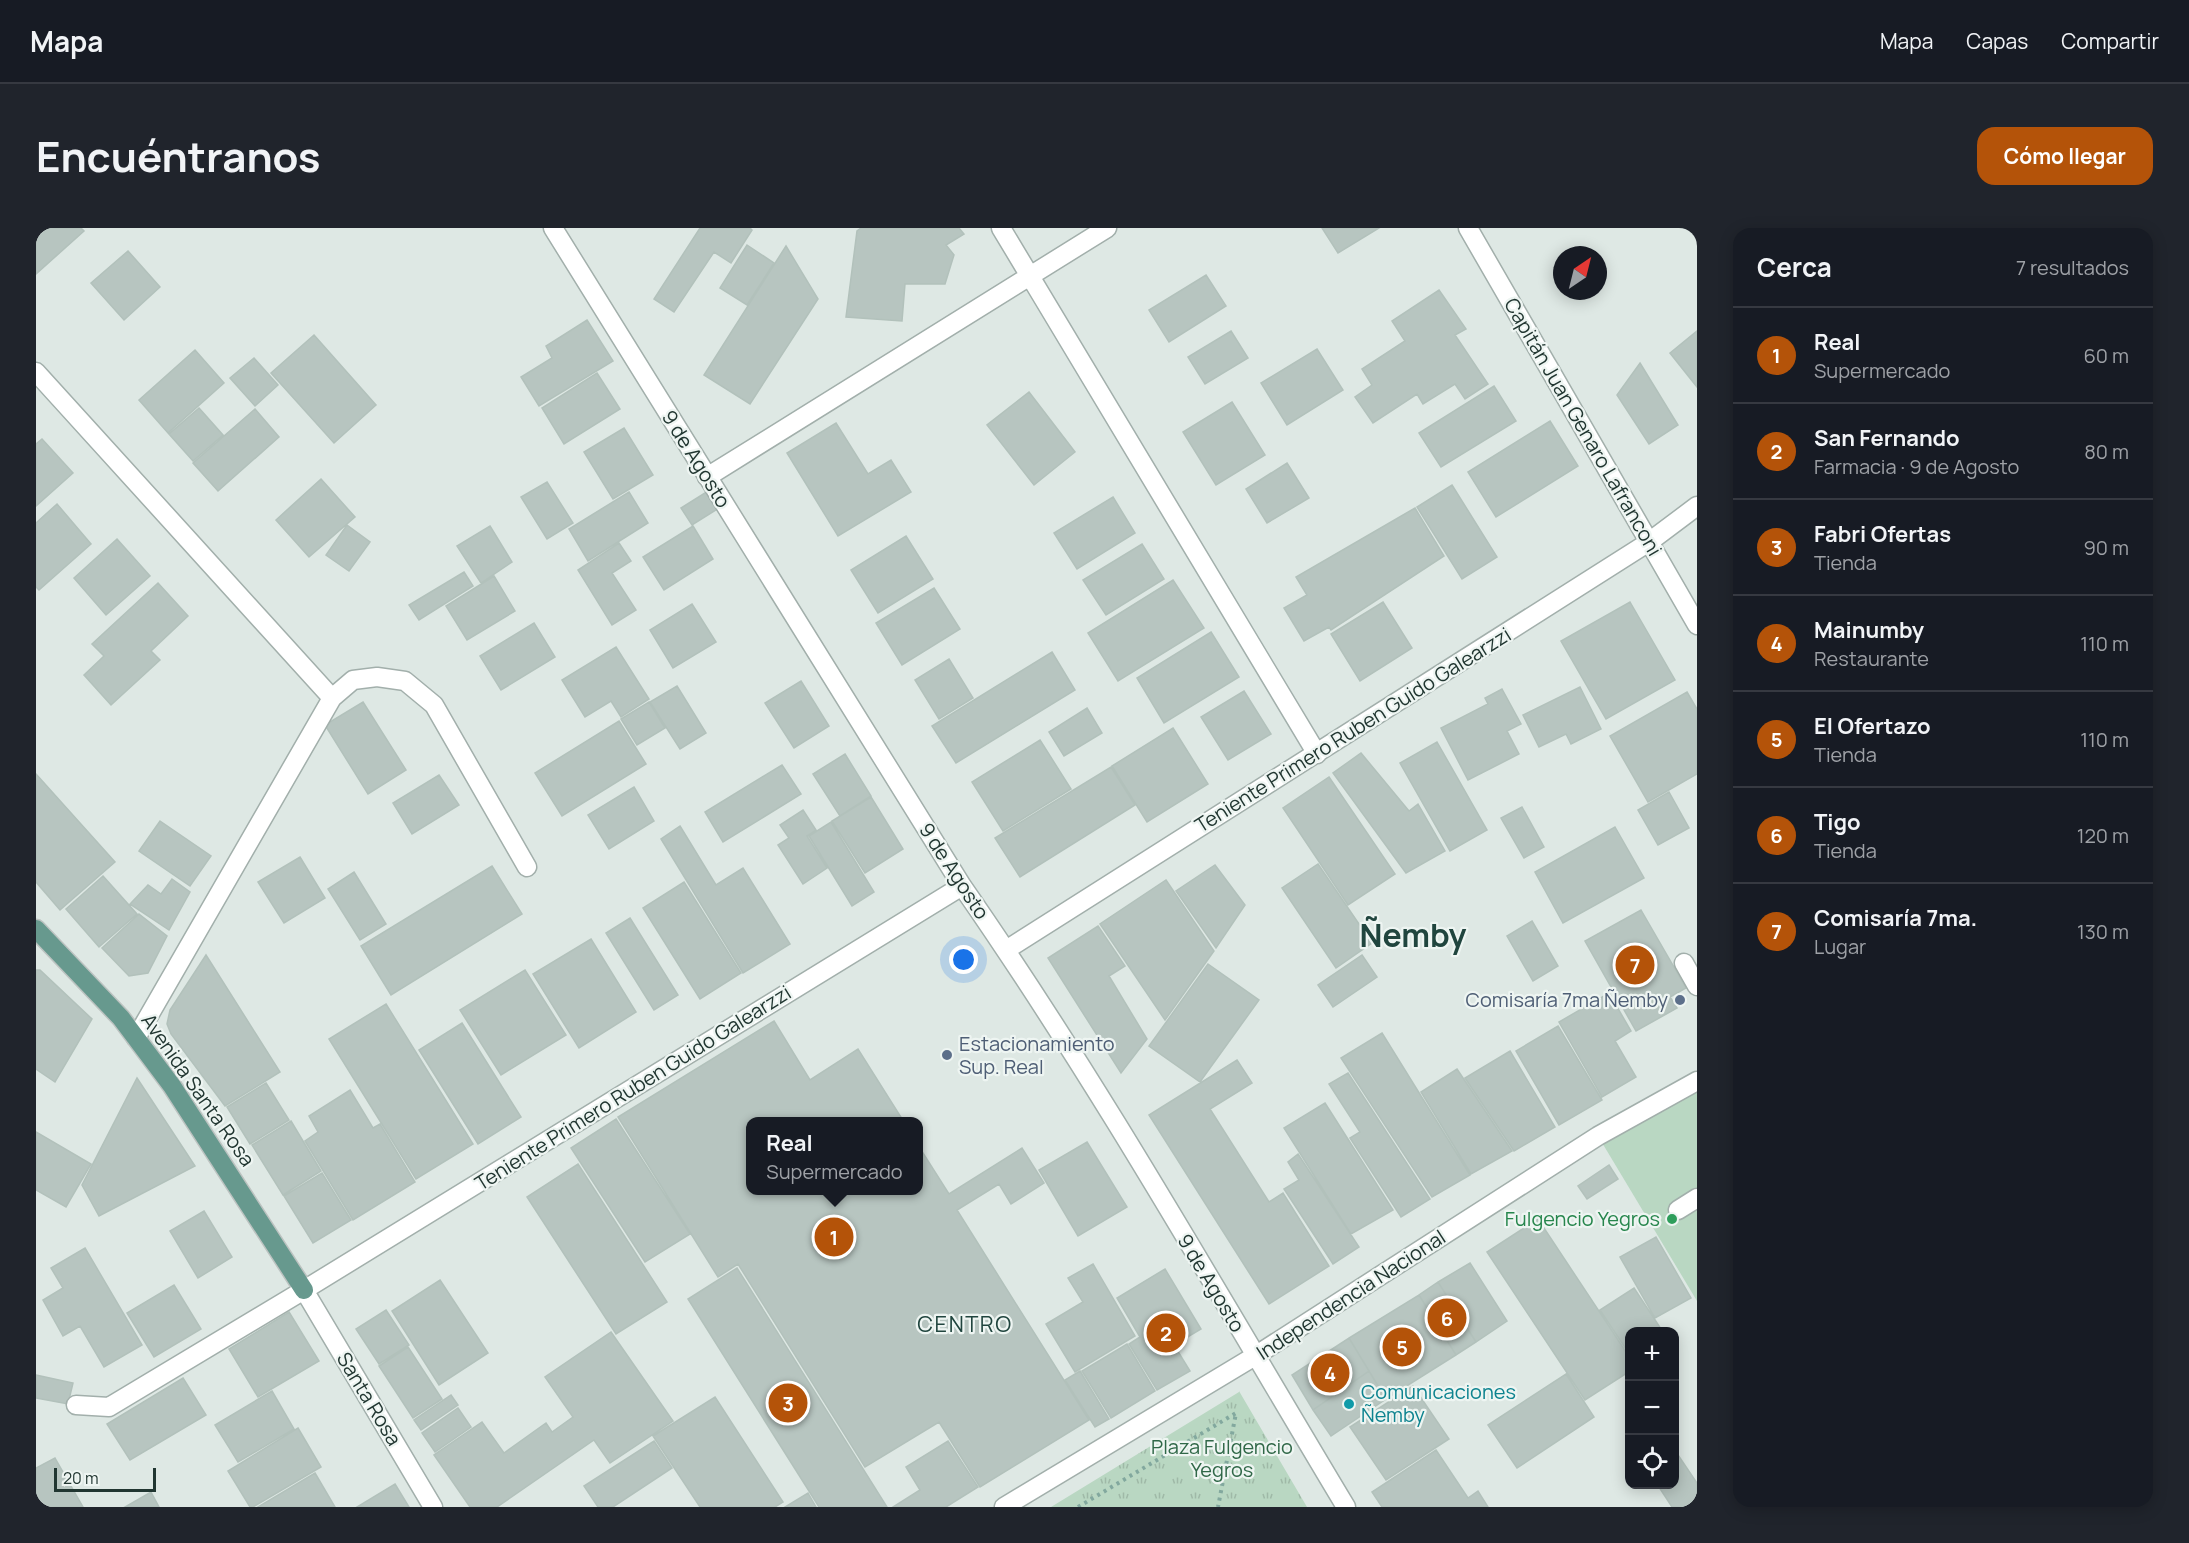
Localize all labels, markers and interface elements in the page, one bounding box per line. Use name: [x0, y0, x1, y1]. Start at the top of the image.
text: Mapa: [30, 22, 103, 60]
text: Mapa: [1880, 27, 1933, 55]
text: Capas: [1966, 27, 2028, 55]
text: Compartir: [2061, 27, 2159, 55]
text: Encuéntranos: [36, 127, 321, 185]
button: Cómo llegar: [1977, 127, 2153, 185]
north arrow: [1553, 246, 1607, 300]
text: Cerca: [1757, 249, 1832, 285]
text: 7 resultados: [2016, 254, 2129, 281]
street label: Capitán Juan Genaro Lafranconi: [1498, 293, 1669, 561]
text: Real: [1814, 327, 1860, 357]
text: 1: [1772, 342, 1781, 369]
text: 60 m: [2083, 342, 2129, 369]
text: Supermercado: [1814, 357, 1950, 384]
street label: 9 de Agosto: [656, 405, 737, 513]
text: San Fernando: [1814, 423, 1960, 453]
text: 2: [1771, 438, 1782, 465]
text: 80 m: [2084, 438, 2129, 465]
text: Farmacia · 9 de Agosto: [1814, 453, 2019, 480]
text: Fabri Ofertas: [1814, 519, 1951, 549]
text: 3: [1771, 534, 1782, 561]
text: 90 m: [2083, 534, 2129, 561]
text: Tienda: [1814, 549, 1877, 576]
text: Mainumby: [1814, 615, 1924, 645]
street label: Teniente Primero Ruben Guido Galearzzi: [1190, 621, 1516, 838]
text: 4: [1770, 630, 1783, 657]
text: 110 m: [2080, 630, 2129, 657]
text: Restaurante: [1814, 645, 1929, 672]
text: El Ofertazo: [1814, 711, 1930, 741]
text: 5: [1771, 726, 1782, 753]
text: 110 m: [2080, 726, 2129, 753]
text: Tienda: [1814, 741, 1877, 768]
text: Tigo: [1814, 807, 1861, 837]
street label: 9 de Agosto: [913, 817, 996, 924]
text: 6: [1770, 822, 1783, 849]
text: 120 m: [2077, 822, 2129, 849]
text: Tienda: [1814, 837, 1877, 864]
text: Comisaría 7ma.: [1814, 903, 1977, 933]
district label: Ñemby: [1360, 913, 1467, 957]
text: 7: [1771, 918, 1782, 945]
text: 130 m: [2077, 918, 2129, 945]
text: Lugar: [1814, 933, 1866, 960]
pin: 7: [1616, 942, 1654, 988]
your location: [949, 945, 978, 974]
street label: Teniente Primero Ruben Guido Galearzzi: [470, 979, 796, 1196]
place label: Comisaría 7ma Ñemby: [1466, 986, 1668, 1013]
marker: Comisaría 7ma Ñemby: [1673, 993, 1687, 1007]
street label: Avenida Santa Rosa: [135, 1008, 261, 1172]
place label: Estacionamiento Sup. Real: [959, 1030, 1115, 1080]
marker: Estacionamiento Sup. Real: [940, 1048, 954, 1062]
popup: [746, 1117, 923, 1195]
text: Real: [766, 1128, 813, 1158]
text: Supermercado: [766, 1158, 903, 1185]
place label: Fulgencio Yegros: [1505, 1205, 1660, 1232]
marker: Fulgencio Yegros: [1665, 1212, 1679, 1226]
pin: 1: [814, 1214, 854, 1260]
street label: Independencia Nacional: [1251, 1223, 1450, 1366]
street label: 9 de Agosto: [1171, 1229, 1251, 1337]
pin: 6: [1428, 1296, 1466, 1340]
district label: CENTRO: [917, 1309, 1013, 1339]
pin: 2: [1146, 1310, 1186, 1356]
pin: 5: [1382, 1324, 1422, 1370]
map controls: [1625, 1327, 1679, 1489]
button: +: [1625, 1327, 1679, 1381]
street label: Santa Rosa: [331, 1347, 408, 1450]
pin: 4: [1310, 1350, 1350, 1396]
place label: Comunicaciones Ñemby: [1361, 1378, 1516, 1428]
pin: 3: [768, 1380, 807, 1426]
button: −: [1625, 1381, 1679, 1435]
marker: Comunicaciones Ñemby: [1342, 1397, 1356, 1411]
park label: Plaza Fulgencio Yegros: [1151, 1433, 1293, 1483]
button: locate: [1625, 1435, 1679, 1489]
scale bar: [54, 1465, 156, 1492]
text: 20 m: [63, 1467, 99, 1489]

